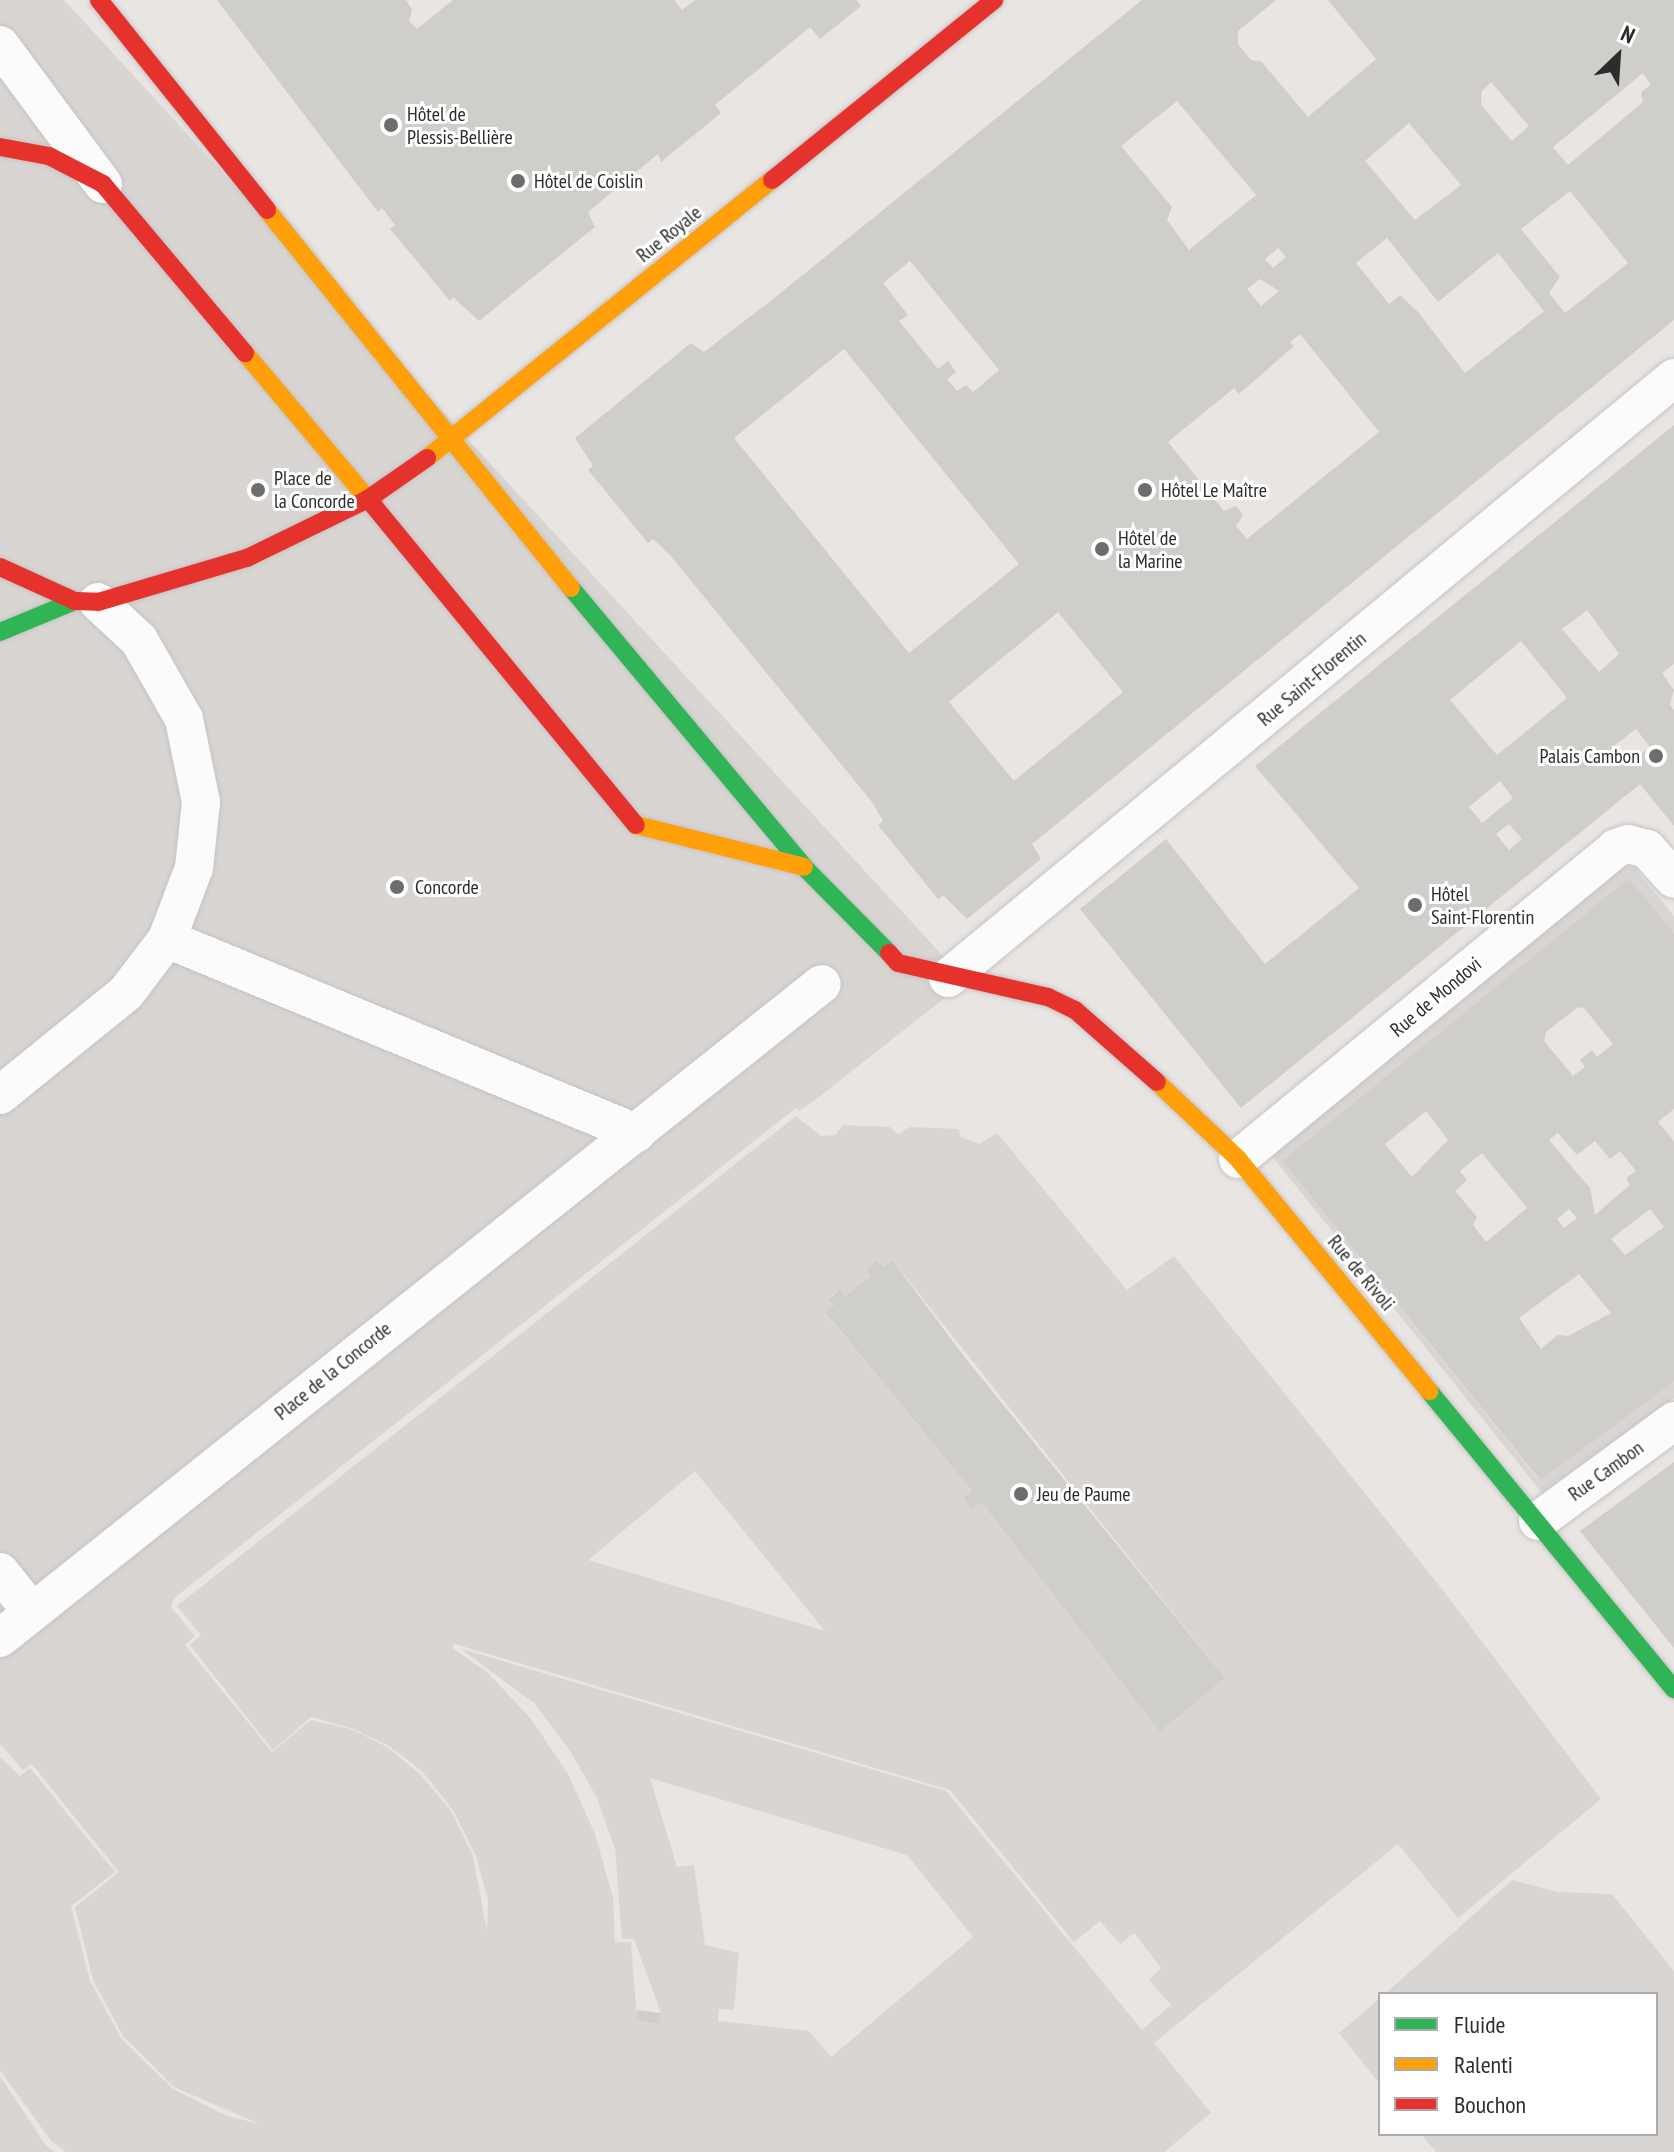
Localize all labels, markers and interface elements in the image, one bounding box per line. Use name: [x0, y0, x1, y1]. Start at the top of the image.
north arrow: [1578, 16, 1658, 96]
text: N: [1617, 19, 1639, 49]
place label: Hôtel de Plessis-Bellière: [407, 102, 513, 149]
marker: Hôtel de Plessis-Bellière: [382, 116, 400, 134]
place label: Hôtel de Coislin: [534, 169, 643, 193]
marker: Hôtel de Coislin: [509, 172, 527, 190]
street label: Rue Royale: [632, 201, 706, 267]
place label: Place de la Concorde: [274, 466, 355, 513]
place label: Hôtel Le Maître: [1161, 478, 1267, 502]
marker: Place de la Concorde: [249, 481, 267, 499]
marker: Hôtel Le Maître: [1136, 481, 1154, 499]
place label: Hôtel de la Marine: [1118, 526, 1182, 573]
marker: Hôtel de la Marine: [1093, 540, 1111, 558]
street label: Rue Saint-Florentin: [1253, 627, 1371, 731]
place label: Palais Cambon: [1540, 744, 1640, 768]
marker: Palais Cambon: [1647, 747, 1665, 765]
place label: Concorde: [415, 875, 479, 899]
marker: Concorde: [386, 876, 408, 898]
place label: Hôtel Saint-Florentin: [1431, 882, 1534, 929]
marker: Hôtel Saint-Florentin: [1406, 896, 1424, 914]
street label: Rue de Mondovi: [1386, 952, 1486, 1042]
street label: Rue de Rivoli: [1322, 1230, 1400, 1316]
street label: Place de la Concorde: [270, 1317, 396, 1425]
street label: Rue Cambon: [1564, 1436, 1648, 1506]
place label: Jeu de Paume: [1037, 1482, 1131, 1506]
marker: Jeu de Paume: [1012, 1485, 1030, 1503]
legend: [1378, 1992, 1658, 2136]
text: Fluide: [1454, 2009, 1505, 2040]
text: Ralenti: [1454, 2049, 1513, 2080]
text: Bouchon: [1454, 2089, 1526, 2120]

